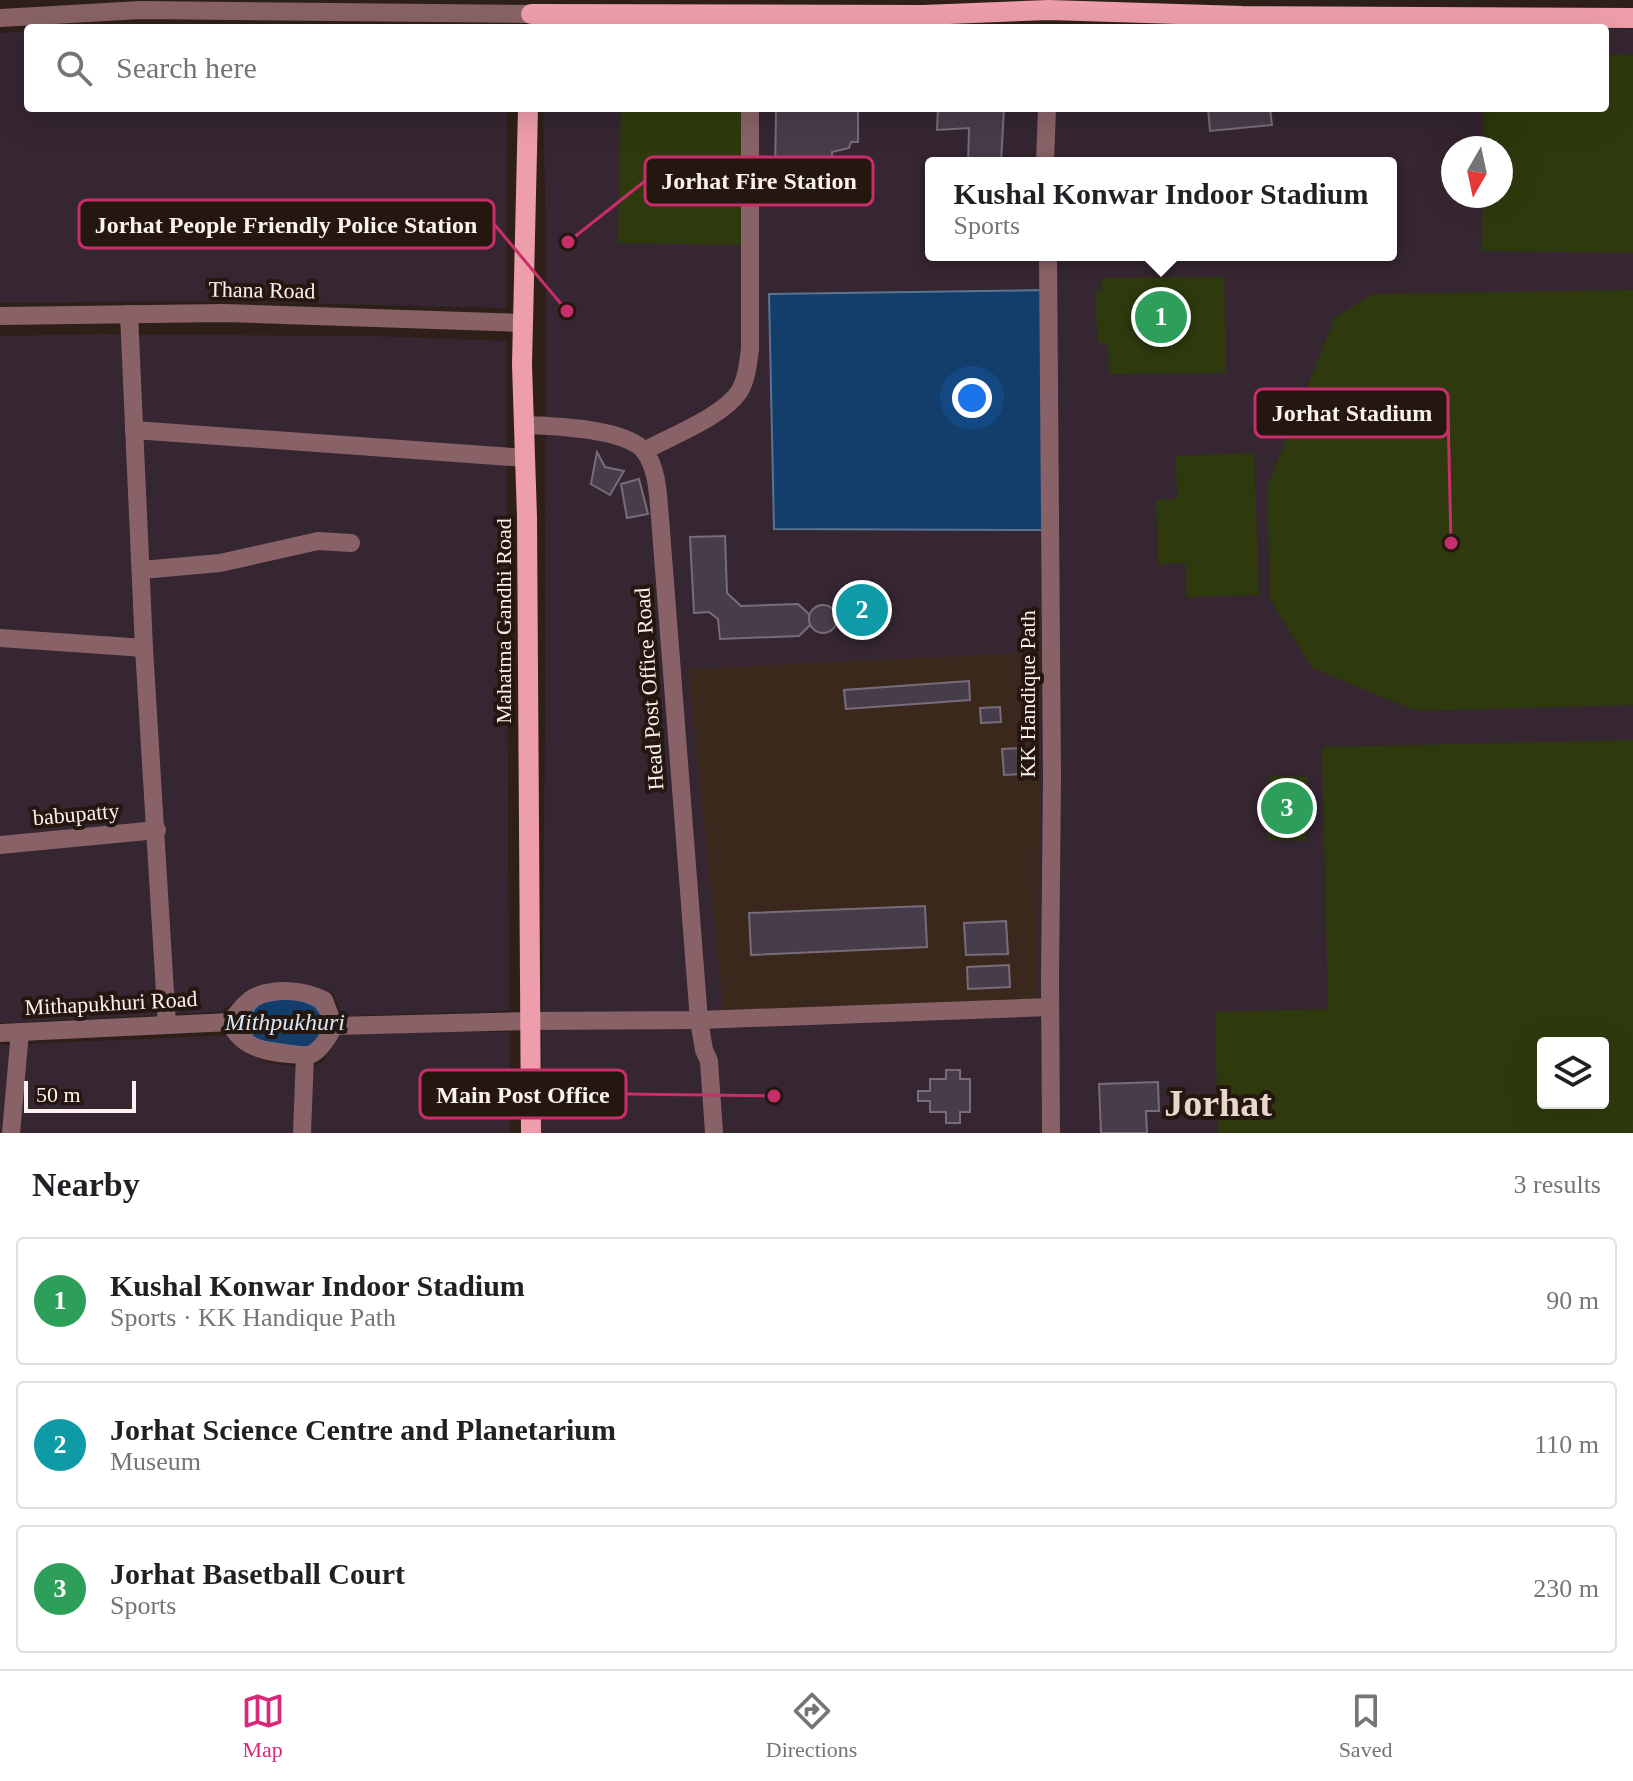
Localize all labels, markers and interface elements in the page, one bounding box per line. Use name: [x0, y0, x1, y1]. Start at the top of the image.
search box: [24, 24, 1609, 112]
icon: search: [52, 46, 96, 90]
text: Search here: [116, 51, 257, 84]
north arrow: [1441, 136, 1513, 208]
callout: Jorhat Fire Station: [645, 157, 873, 205]
popup: [925, 157, 1397, 261]
text: Jorhat Fire Station: [661, 168, 857, 194]
text: Kushal Konwar Indoor Stadium: [954, 177, 1368, 210]
callout: Jorhat People Friendly Police Station: [79, 200, 494, 248]
text: Sports: [954, 211, 1020, 240]
text: Jorhat People Friendly Police Station: [95, 212, 477, 238]
street label: Thana Road: [208, 277, 316, 303]
pin: 1: [1135, 287, 1187, 347]
your location: [952, 378, 992, 418]
callout: Jorhat Stadium: [1255, 389, 1448, 437]
text: Jorhat Stadium: [1272, 400, 1432, 426]
street label: Mahatma Gandhi Road: [491, 518, 516, 724]
pin: 2: [836, 580, 888, 640]
street label: Head Post Office Road: [629, 587, 669, 791]
street label: KK Handique Path: [1015, 610, 1040, 778]
pin: 3: [1261, 778, 1313, 838]
street label: babupatty: [32, 798, 120, 830]
street label: Mithapukhuri Road: [24, 986, 198, 1020]
water label: Mithpukhuri: [224, 1009, 345, 1035]
map controls: [1537, 1037, 1609, 1109]
button: layers: [1537, 1037, 1609, 1109]
callout: Main Post Office: [420, 1070, 626, 1118]
scale bar: [24, 1077, 136, 1113]
text: 50 m: [36, 1082, 81, 1107]
text: Main Post Office: [436, 1082, 610, 1108]
district label: Jorhat: [1164, 1082, 1272, 1124]
text: Nearby: [32, 1166, 140, 1203]
text: 3 results: [1514, 1170, 1601, 1199]
text: Kushal Konwar Indoor Stadium: [110, 1269, 525, 1302]
text: 1: [54, 1286, 67, 1315]
text: 90 m: [1546, 1286, 1599, 1315]
text: Sports · KK Handique Path: [110, 1303, 396, 1332]
text: Jorhat Science Centre and Planetarium: [110, 1413, 616, 1446]
text: 2: [54, 1430, 67, 1459]
text: 110 m: [1534, 1430, 1599, 1459]
text: Museum: [110, 1447, 201, 1476]
text: Jorhat Basetball Court: [110, 1557, 405, 1590]
text: 3: [54, 1574, 67, 1603]
text: 230 m: [1533, 1574, 1599, 1603]
text: Sports: [110, 1591, 176, 1620]
tab: Map: [241, 1689, 285, 1763]
tab: Directions: [766, 1689, 857, 1763]
tab: Saved: [1339, 1689, 1392, 1763]

